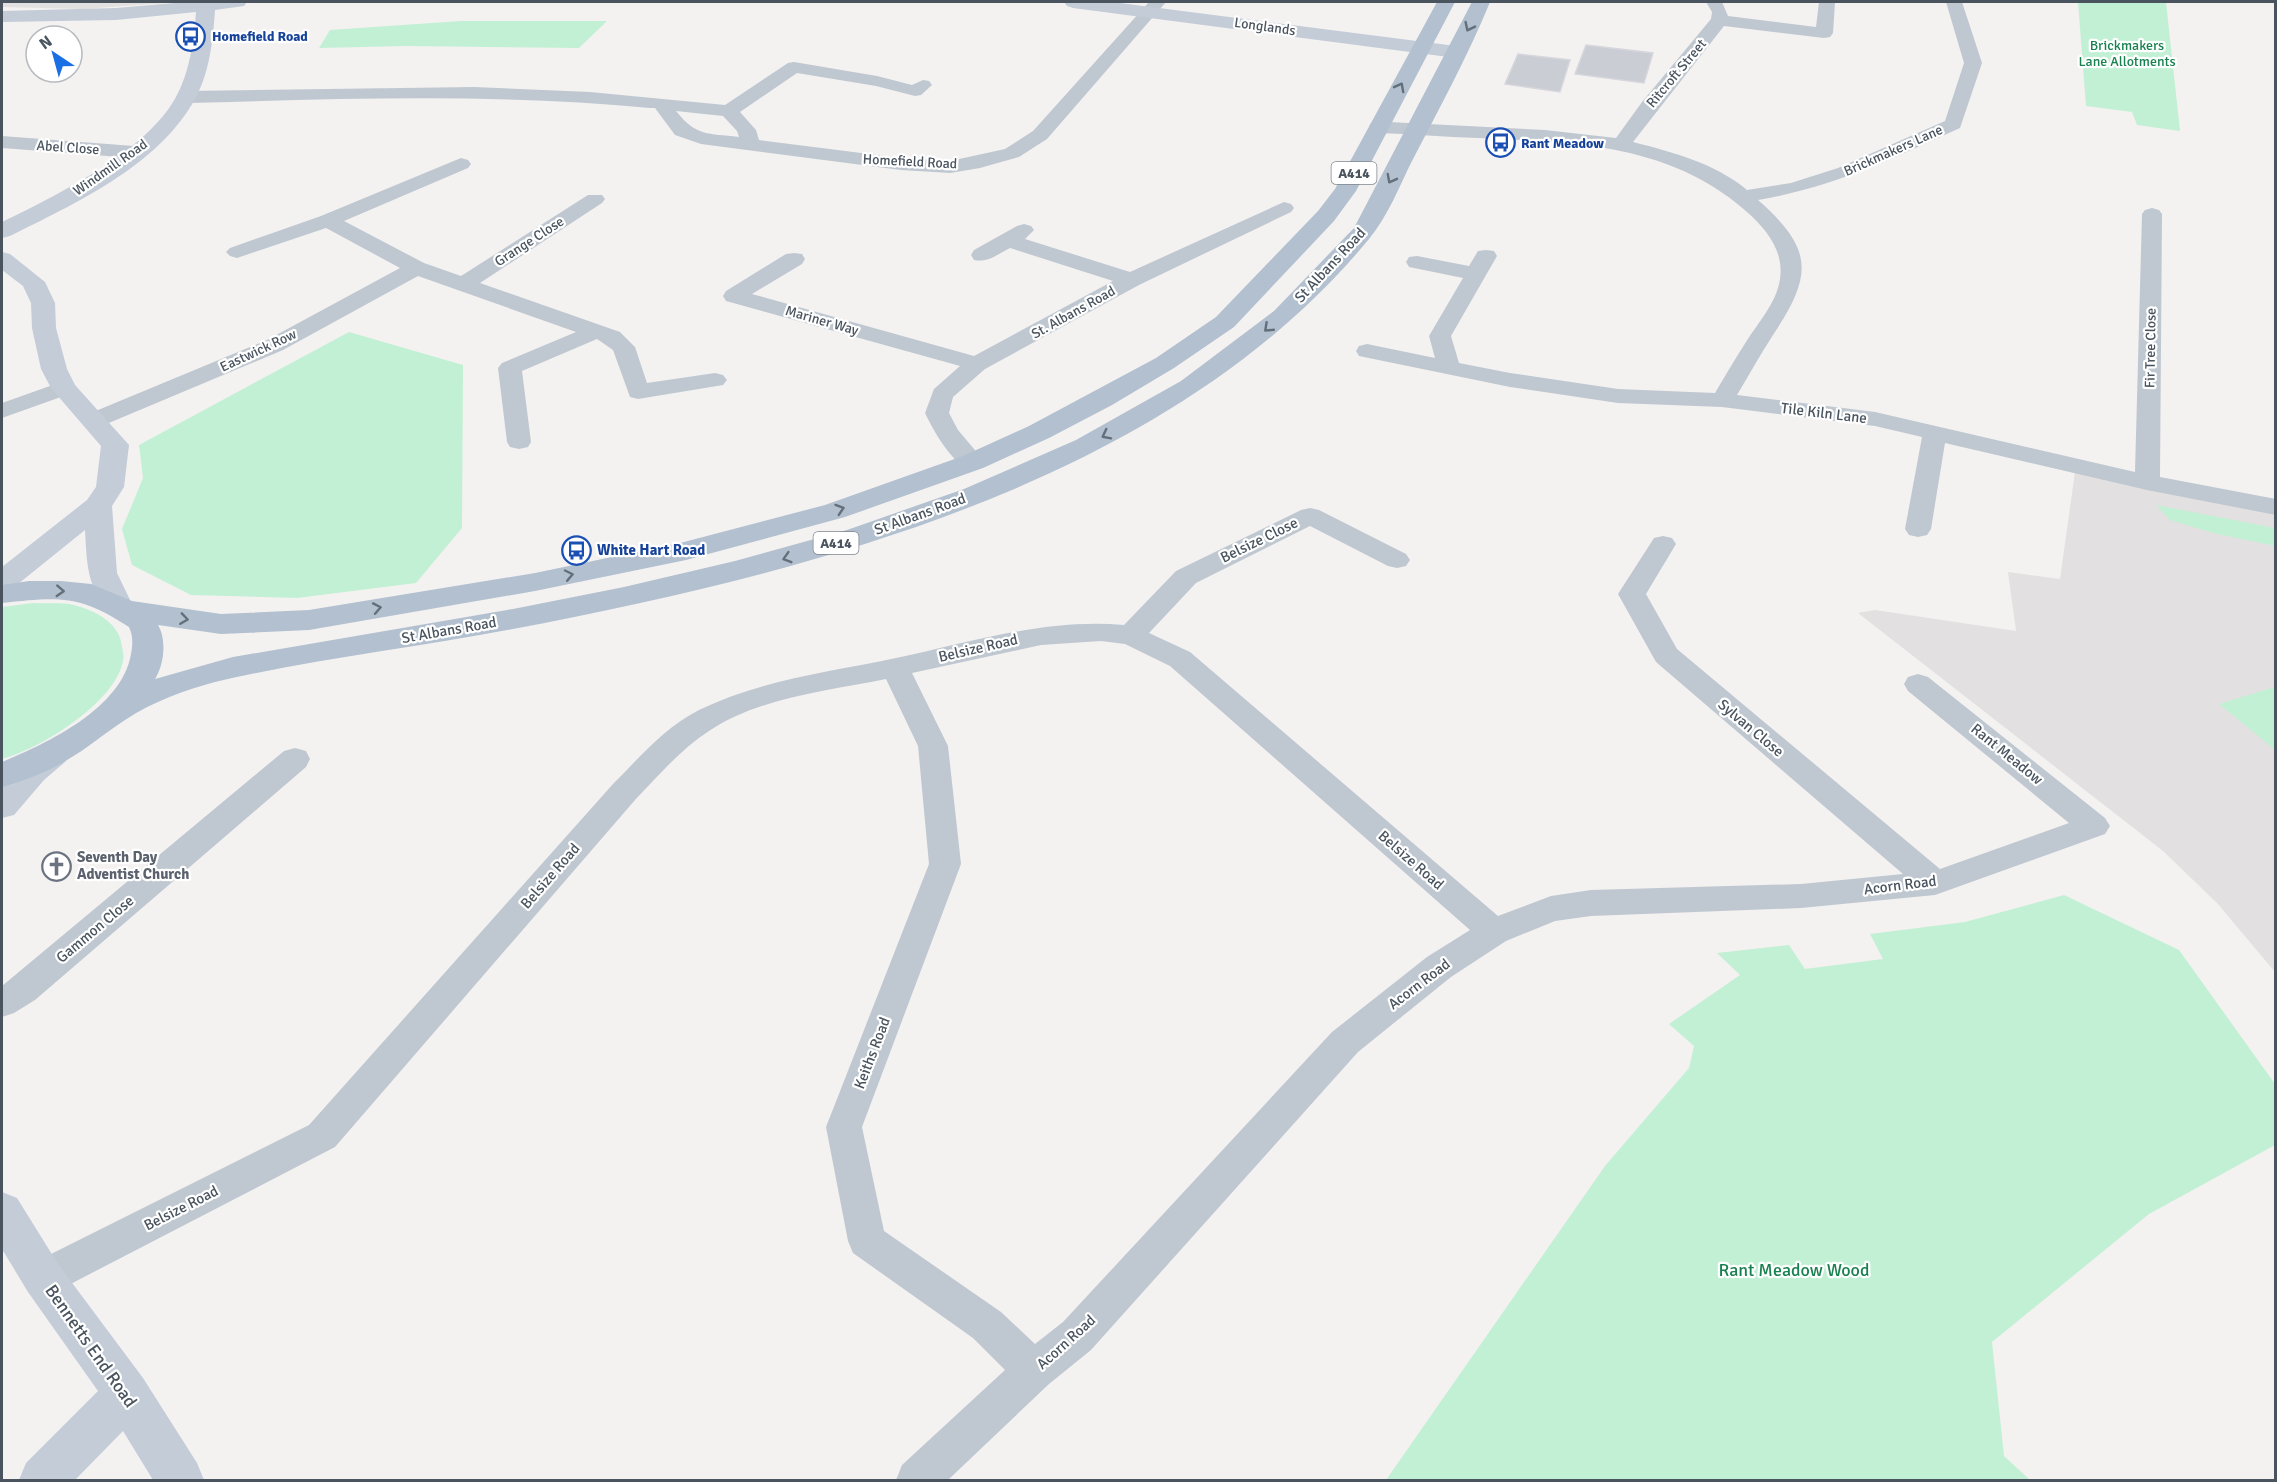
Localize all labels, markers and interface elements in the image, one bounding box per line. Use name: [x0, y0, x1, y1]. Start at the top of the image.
street label: Longlands: [1233, 14, 1297, 39]
bus stop icon: Homefield Road: [175, 20, 207, 52]
one-way arrow: [1464, 20, 1476, 31]
north arrow: [24, 24, 84, 84]
place label: Homefield Road: [212, 28, 308, 45]
text: N: [35, 31, 56, 54]
street label: Ritcroft Street: [1643, 36, 1710, 111]
park label: Brickmakers Lane Allotments: [2078, 37, 2176, 70]
one-way arrow: [1393, 83, 1404, 93]
street label: Brickmakers Lane: [1841, 121, 1945, 180]
bus stop icon: Rant Meadow: [1484, 127, 1516, 159]
place label: Rant Meadow: [1521, 135, 1604, 152]
street label: Windmill Road: [70, 136, 151, 199]
street label: Abel Close: [36, 137, 100, 158]
street label: Homefield Road: [862, 151, 958, 172]
road number: A414: [1332, 162, 1376, 184]
one-way arrow: [1387, 173, 1398, 184]
street label: Grange Close: [491, 213, 567, 270]
street label: St Albans Road: [1291, 224, 1369, 306]
street label: St. Albans Road: [1028, 282, 1118, 342]
street label: Mariner Way: [783, 302, 861, 339]
street label: Fir Tree Close: [2141, 308, 2160, 388]
one-way arrow: [1264, 321, 1275, 332]
street label: Eastwick Row: [217, 325, 299, 376]
street label: Tile Kiln Lane: [1780, 399, 1868, 427]
one-way arrow: [1101, 428, 1112, 440]
street label: St Albans Road: [872, 489, 968, 539]
one-way arrow: [834, 504, 845, 516]
street label: Belsize Close: [1217, 513, 1301, 567]
road number: A414: [814, 532, 858, 554]
bus stop icon: White Hart Road: [560, 534, 592, 566]
place label: White Hart Road: [597, 541, 705, 559]
one-way arrow: [782, 551, 793, 563]
one-way arrow: [564, 569, 574, 582]
one-way arrow: [55, 584, 64, 597]
one-way arrow: [372, 602, 382, 615]
one-way arrow: [179, 612, 188, 625]
street label: St Albans Road: [400, 613, 498, 647]
street label: Belsize Road: [936, 630, 1020, 666]
street label: Sylvan Close: [1714, 695, 1788, 761]
street label: Rant Meadow: [1968, 720, 2047, 788]
street label: Belsize Road: [1375, 827, 1448, 893]
street label: Belsize Road: [517, 839, 583, 912]
place label: Seventh Day Adventist Church: [77, 848, 189, 883]
church icon: Seventh Day Adventist Church: [40, 850, 72, 882]
street label: Acorn Road: [1863, 872, 1937, 898]
street label: Gammon Close: [53, 891, 137, 967]
street label: Acorn Road: [1384, 955, 1454, 1013]
street label: Keiths Road: [850, 1014, 894, 1092]
street label: Belsize Road: [141, 1182, 221, 1234]
park label: Rant Meadow Wood: [1718, 1259, 1870, 1281]
street label: Bennetts End Road: [40, 1280, 142, 1412]
street label: Acorn Road: [1033, 1311, 1099, 1373]

